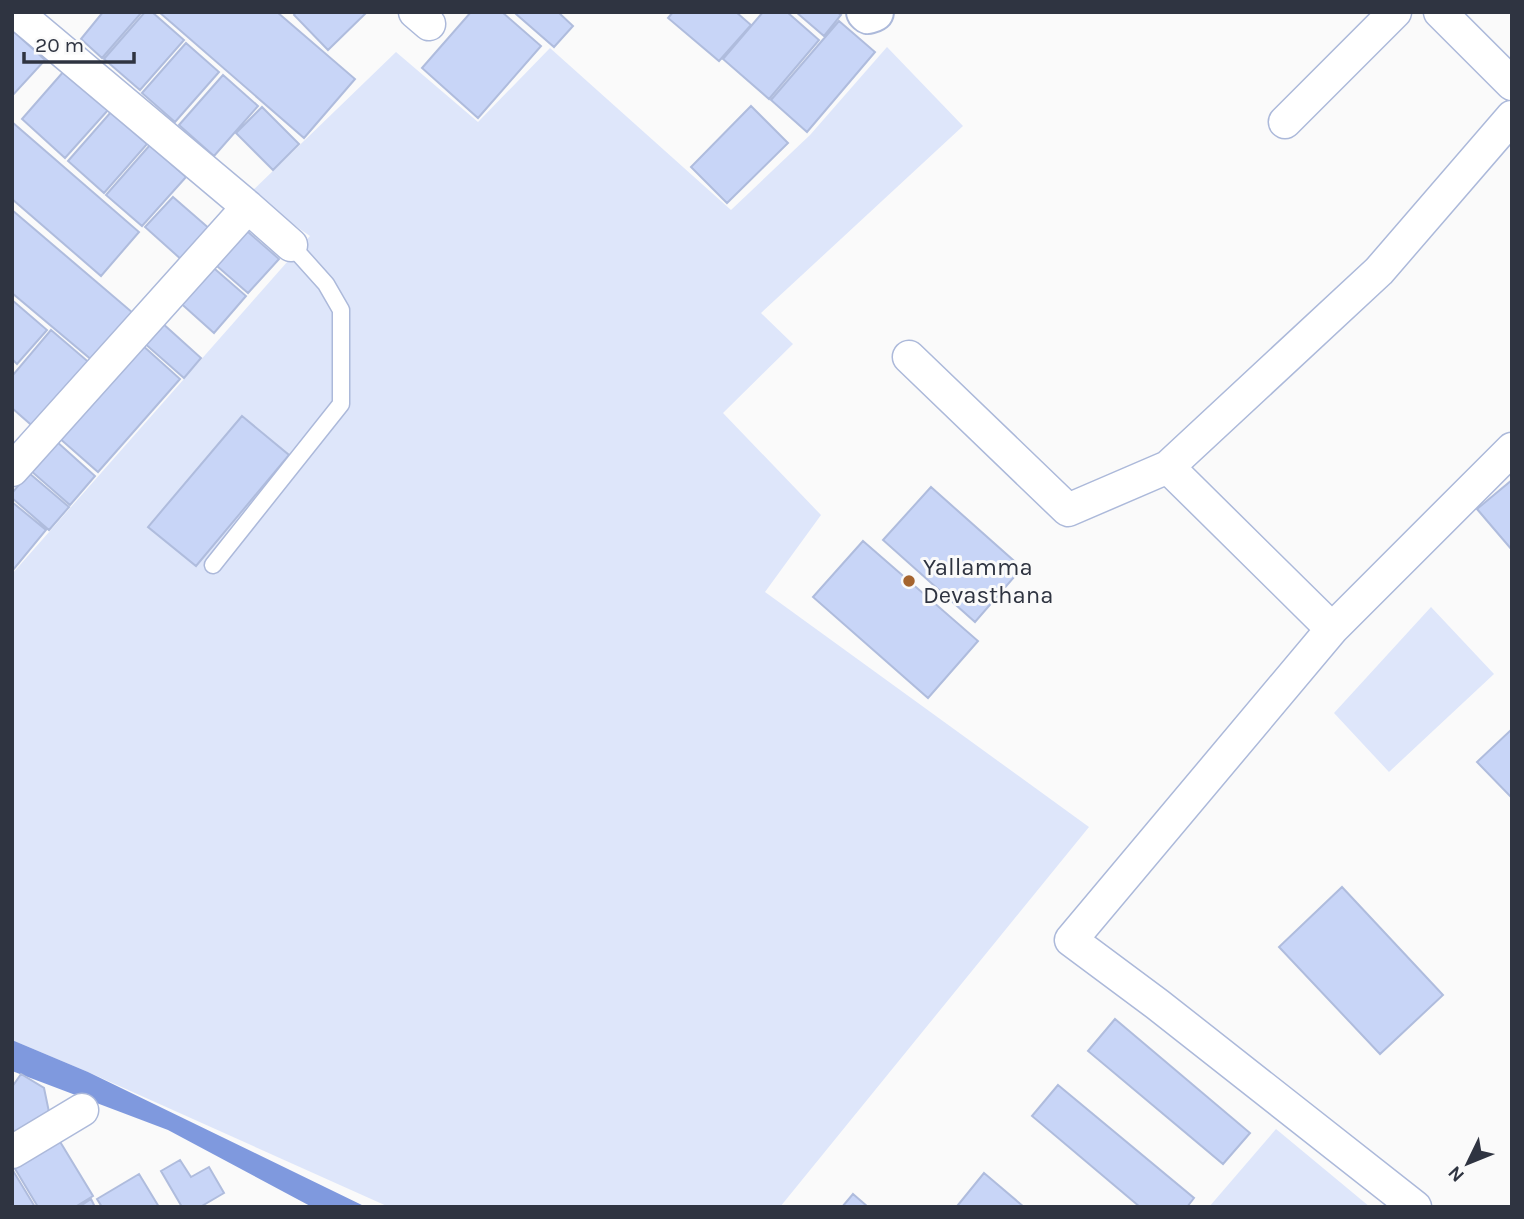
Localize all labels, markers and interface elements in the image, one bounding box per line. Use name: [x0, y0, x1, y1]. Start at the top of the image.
scale bar: [24, 21, 135, 65]
text: 20 m: [35, 33, 84, 57]
place label: Yallamma Devasthana: [923, 553, 1053, 609]
marker: Yallamma Devasthana: [901, 573, 917, 589]
north arrow: [1433, 1128, 1503, 1198]
text: N: [1444, 1161, 1469, 1186]

